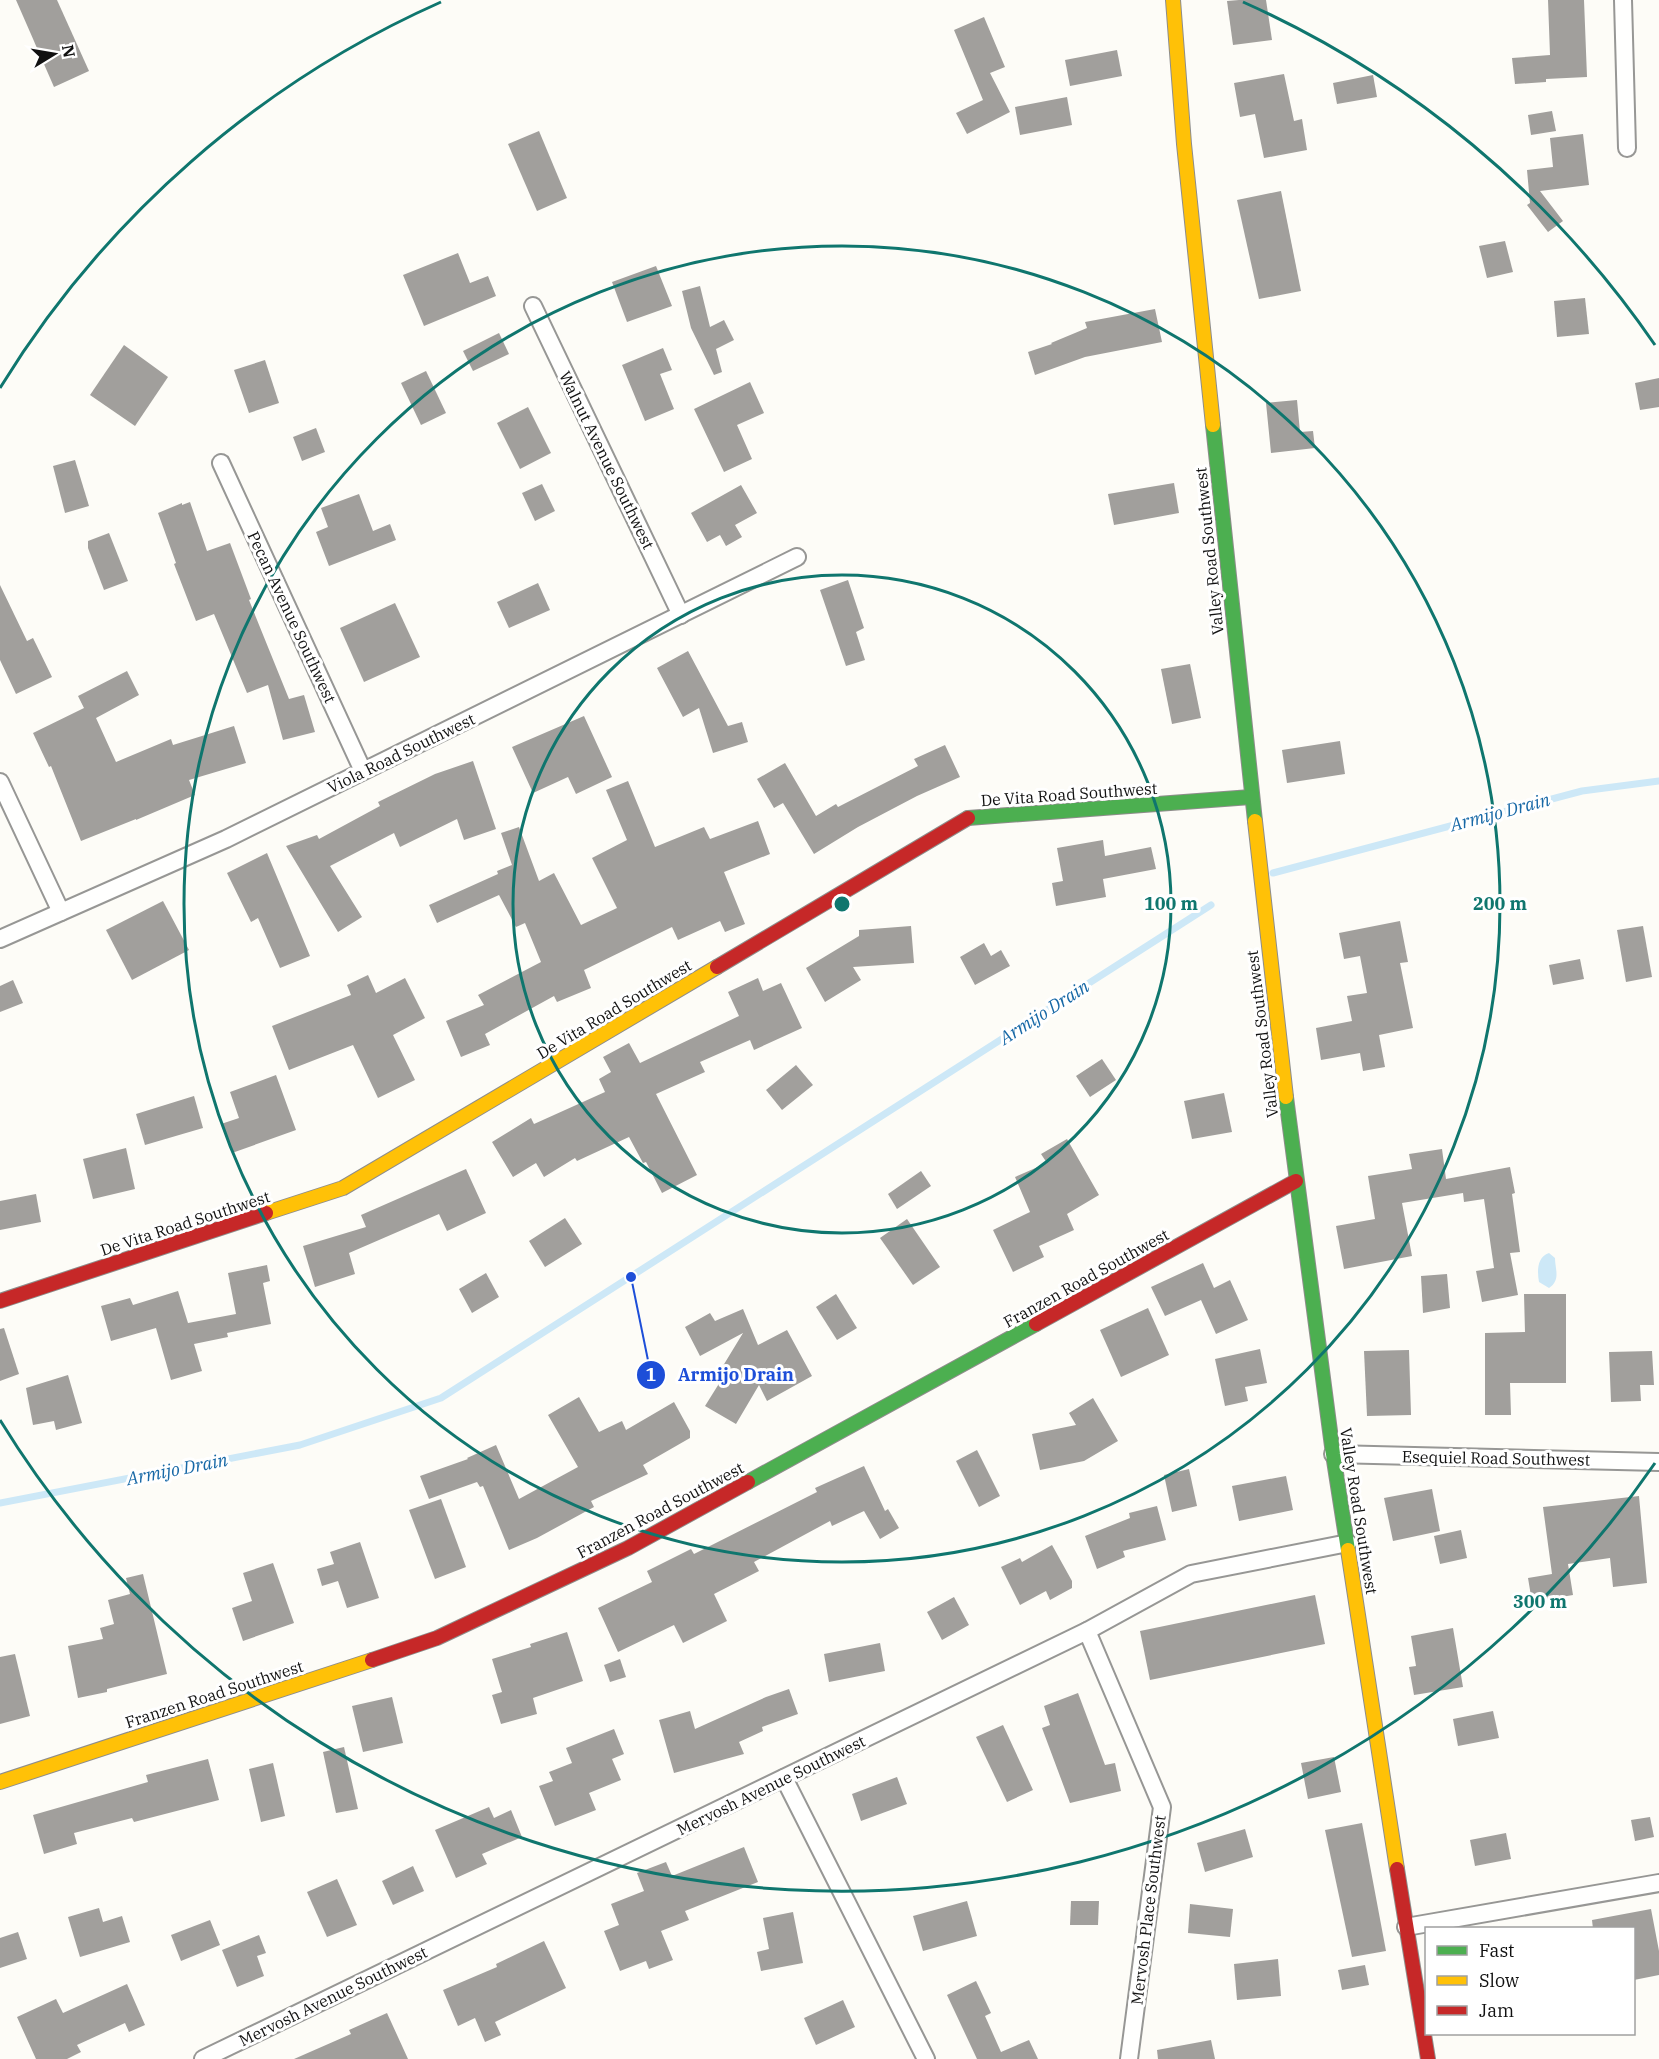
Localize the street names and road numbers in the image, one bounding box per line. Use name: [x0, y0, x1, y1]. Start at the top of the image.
street label: Walnut Avenue Southwest: [555, 368, 659, 553]
street label: Valley Road Southwest: [1190, 466, 1228, 636]
street label: Pecan Avenue Southwest: [243, 528, 341, 706]
street label: Viola Road Southwest: [324, 708, 478, 797]
street label: De Vita Road Southwest: [980, 778, 1158, 810]
street label: Valley Road Southwest: [1242, 949, 1282, 1119]
street label: De Vita Road Southwest: [533, 955, 695, 1063]
street label: De Vita Road Southwest: [98, 1186, 273, 1260]
street label: Franzen Road Southwest: [1000, 1224, 1173, 1332]
street label: Valley Road Southwest: [1336, 1426, 1382, 1596]
street label: Esequiel Road Southwest: [1402, 1446, 1591, 1470]
street label: Franzen Road Southwest: [573, 1457, 747, 1563]
street label: Franzen Road Southwest: [122, 1656, 306, 1732]
street label: Mervosh Avenue Southwest: [674, 1730, 869, 1839]
street label: Mervosh Place Southwest: [1126, 1814, 1170, 2006]
street label: Mervosh Avenue Southwest: [236, 1941, 431, 2050]

